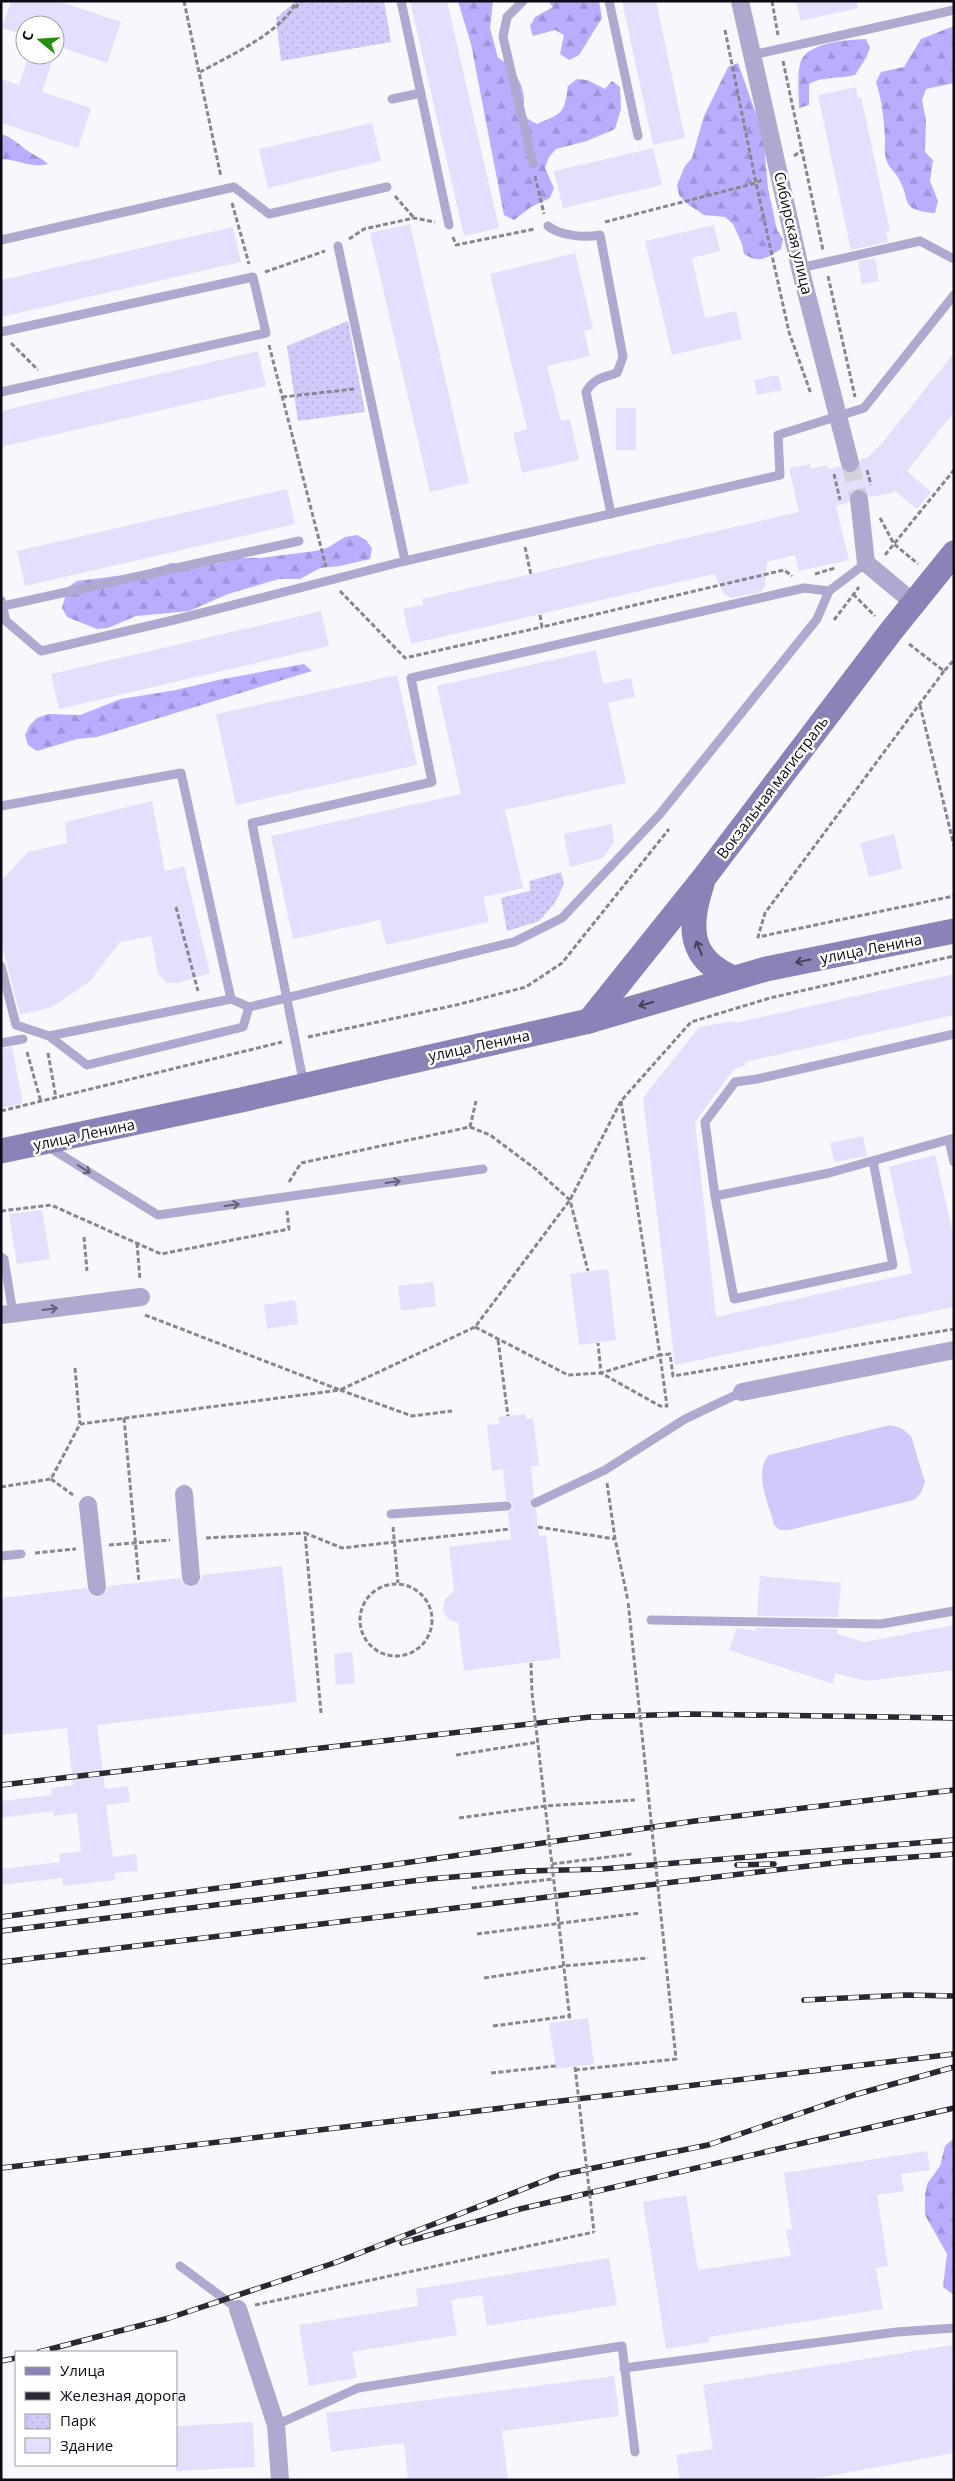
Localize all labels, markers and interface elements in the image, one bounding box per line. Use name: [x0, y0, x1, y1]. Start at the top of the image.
north arrow: [15, 15, 65, 65]
text: С: [17, 29, 38, 43]
street label: Сибирская улица: [770, 170, 818, 296]
street label: Вокзальная магистраль: [712, 711, 832, 863]
street label: улица Ленина: [818, 928, 924, 968]
one-way arrow: [693, 941, 703, 956]
one-way arrow: [795, 957, 811, 967]
one-way arrow: [639, 999, 655, 1009]
street label: улица Ленина: [427, 1025, 531, 1065]
street label: улица Ленина: [32, 1114, 136, 1154]
one-way arrow: [76, 1165, 90, 1175]
one-way arrow: [385, 1177, 401, 1187]
one-way arrow: [224, 1200, 240, 1210]
one-way arrow: [41, 1304, 57, 1314]
legend: [15, 2351, 178, 2466]
text: Улица: [60, 2360, 105, 2380]
text: Железная дорога: [60, 2385, 186, 2405]
text: Парк: [60, 2410, 96, 2430]
text: Здание: [60, 2435, 113, 2455]

